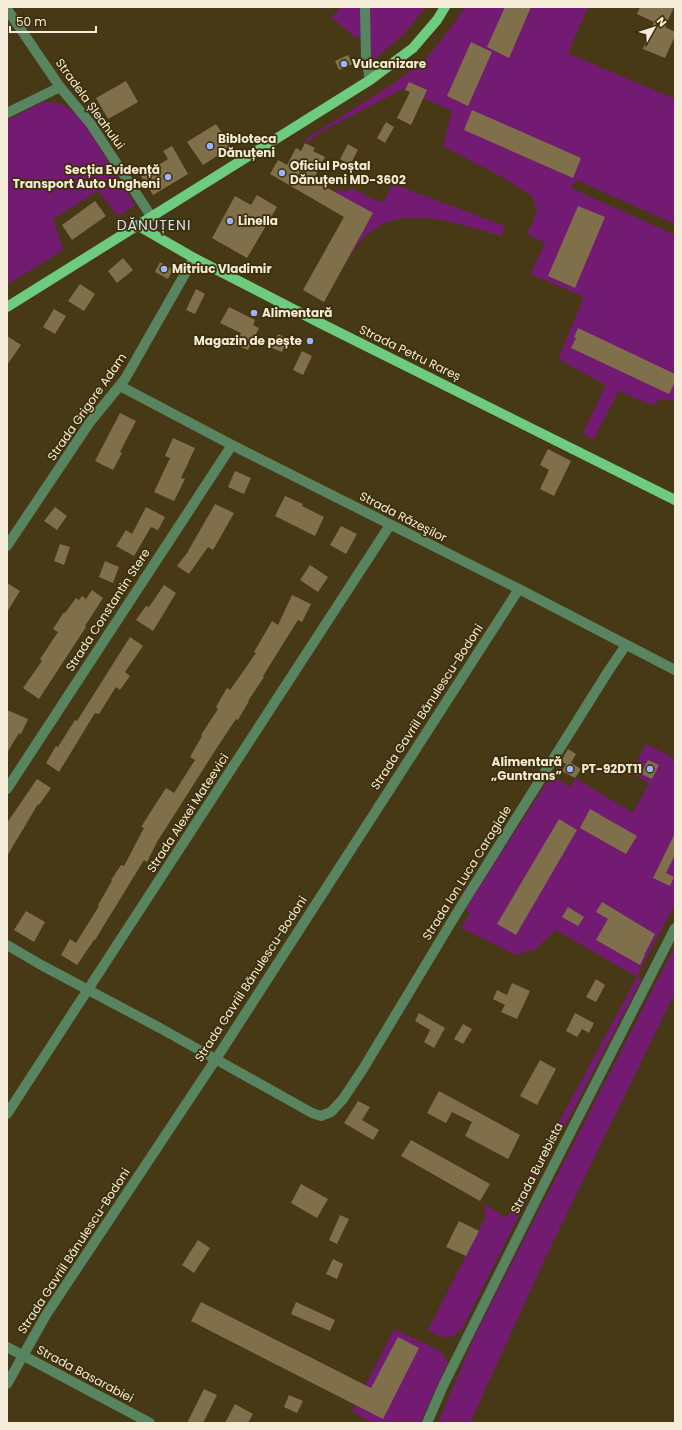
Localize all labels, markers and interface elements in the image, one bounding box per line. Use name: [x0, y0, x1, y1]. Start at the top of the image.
scale bar: [10, 8, 96, 34]
north arrow: [634, 8, 674, 48]
text: 50 m: [16, 13, 47, 30]
text: N: [653, 13, 671, 30]
street label: Stradela Șleahului: [52, 55, 129, 153]
place label: Vulcanizare: [352, 55, 427, 72]
marker: Vulcanizare: [339, 59, 349, 69]
place label: Bibloteca Dănuțeni: [218, 130, 276, 161]
marker: Bibloteca Dănuțeni: [205, 141, 215, 151]
place label: Oficiul Poștal Dănuțeni MD-3602: [290, 157, 406, 188]
place label: Secția Evidență Transport Auto Ungheni: [13, 161, 160, 192]
marker: Oficiul Poștal Dănuțeni MD-3602: [277, 168, 287, 178]
marker: Secția Evidență Transport Auto Ungheni: [163, 172, 173, 182]
place label: Linella: [238, 212, 278, 229]
district label: DĂNUȚENI: [117, 215, 191, 235]
marker: Linella: [225, 216, 235, 226]
place label: Mitriuc Vladimir: [172, 260, 272, 277]
marker: Mitriuc Vladimir: [159, 264, 169, 274]
place label: Alimentară: [262, 304, 332, 321]
marker: Alimentară: [249, 308, 259, 318]
street label: Strada Petru Rareș: [357, 321, 464, 385]
place label: Magazin de pește: [194, 332, 303, 349]
marker: Magazin de pește: [305, 336, 315, 346]
street label: Strada Grigore Adam: [43, 350, 130, 464]
street label: Strada Răzeşilor: [357, 487, 450, 546]
street label: Strada Constantin Stere: [61, 545, 154, 675]
street label: Strada Gavriil Bănulescu-Bodoni: [366, 620, 487, 793]
street label: Strada Alexei Mateevici: [143, 750, 233, 876]
place label: Alimentară „Guntrans”: [491, 753, 563, 784]
place label: PT-92DT11: [581, 760, 642, 777]
marker: Alimentară „Guntrans”: [565, 764, 575, 774]
marker: PT-92DT11: [645, 764, 655, 774]
street label: Strada Ion Luca Caragiale: [418, 802, 515, 943]
street label: Strada Gavriil Bănulescu-Bodoni: [190, 892, 311, 1065]
street label: Strada Burebista: [506, 1119, 567, 1216]
street label: Strada Gavriil Bănulescu-Bodoni: [13, 1164, 134, 1337]
street label: Strada Basarabiei: [34, 1341, 137, 1406]

